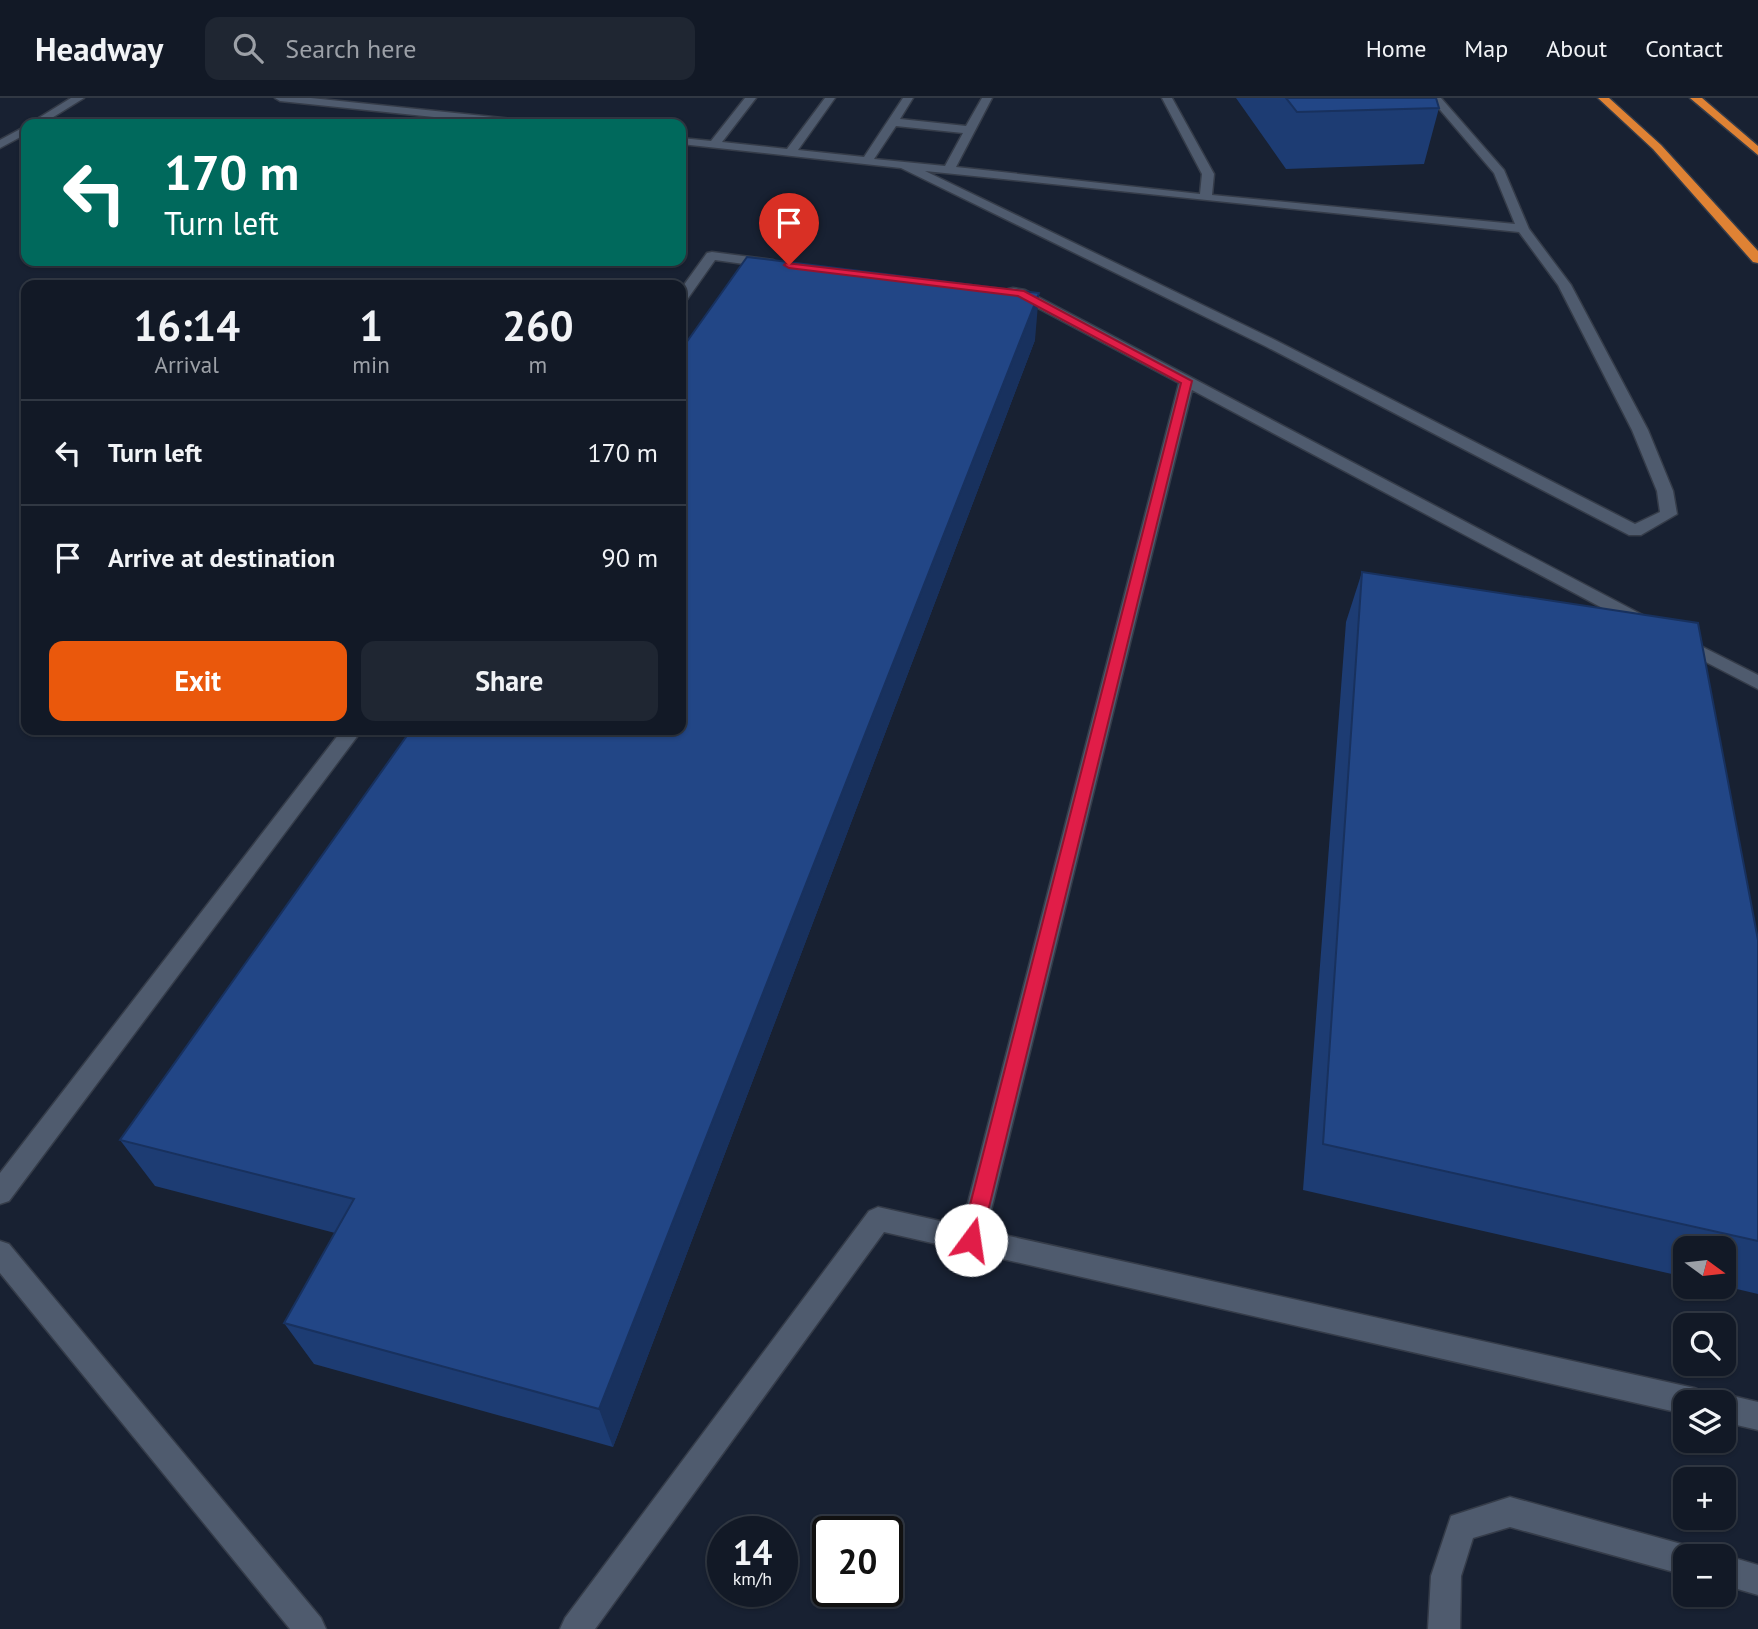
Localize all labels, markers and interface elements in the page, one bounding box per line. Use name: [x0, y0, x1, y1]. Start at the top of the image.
search box: [205, 17, 695, 80]
text: Headway: [35, 27, 163, 70]
icon: search: [229, 29, 267, 67]
text: Search here: [285, 32, 416, 65]
text: Home: [1366, 33, 1426, 64]
text: Map: [1464, 33, 1508, 64]
text: About: [1546, 33, 1607, 64]
text: Contact: [1645, 33, 1723, 64]
text: 170 m: [164, 140, 299, 204]
icon: left: [49, 147, 140, 238]
pin: [759, 193, 819, 265]
text: Turn left: [164, 202, 279, 244]
icon: arrive: [770, 204, 808, 242]
text: 16:14: [133, 298, 240, 353]
text: 1: [359, 298, 383, 353]
text: 260: [502, 298, 574, 353]
text: Arrival: [154, 350, 219, 379]
text: min: [352, 350, 390, 379]
text: m: [529, 350, 547, 379]
icon: left: [49, 434, 87, 472]
text: Turn left: [108, 436, 202, 469]
text: 170 m: [587, 436, 658, 469]
icon: arrive: [49, 539, 87, 577]
text: Arrive at destination: [108, 541, 335, 574]
text: 90 m: [602, 541, 658, 574]
button: Exit: [49, 641, 347, 721]
button: Share: [361, 641, 658, 721]
position arrow: [934, 1203, 1008, 1277]
north arrow: [1673, 1236, 1736, 1298]
map controls: [1673, 1236, 1736, 1607]
button: search: [1673, 1313, 1736, 1376]
button: layers: [1673, 1390, 1736, 1453]
button: +: [1673, 1467, 1736, 1530]
speed limit sign: 20: [812, 1516, 903, 1607]
text: 14: [733, 1529, 772, 1575]
button: −: [1673, 1544, 1736, 1607]
text: km/h: [733, 1567, 772, 1590]

